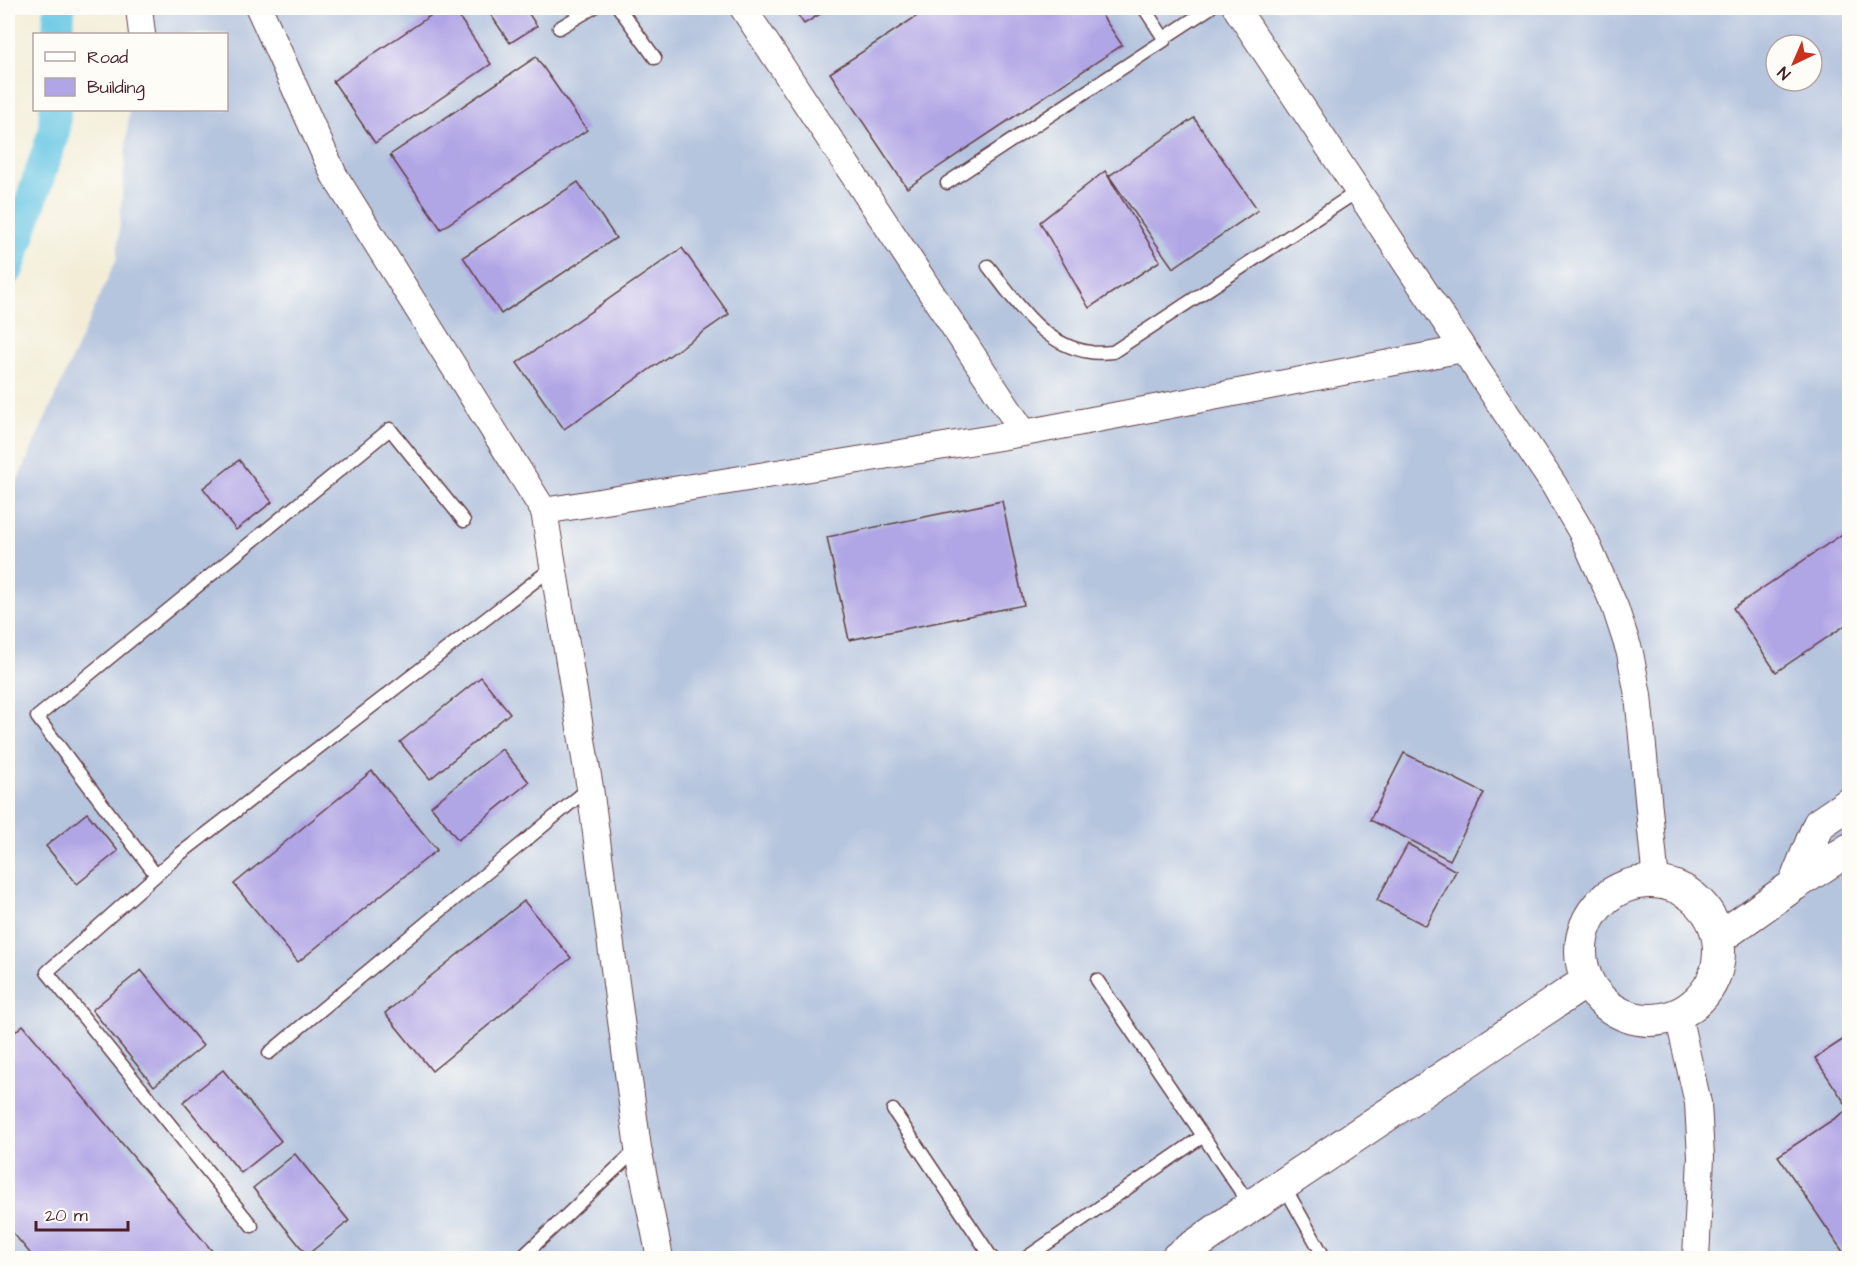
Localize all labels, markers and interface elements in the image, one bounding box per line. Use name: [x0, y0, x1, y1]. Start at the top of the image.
legend: [33, 33, 228, 111]
north arrow: [1764, 33, 1824, 93]
text: Road: [87, 45, 128, 70]
text: N: [1773, 62, 1796, 84]
text: Building: [87, 75, 145, 101]
scale bar: [36, 1194, 128, 1232]
text: 20 m: [45, 1203, 88, 1228]

